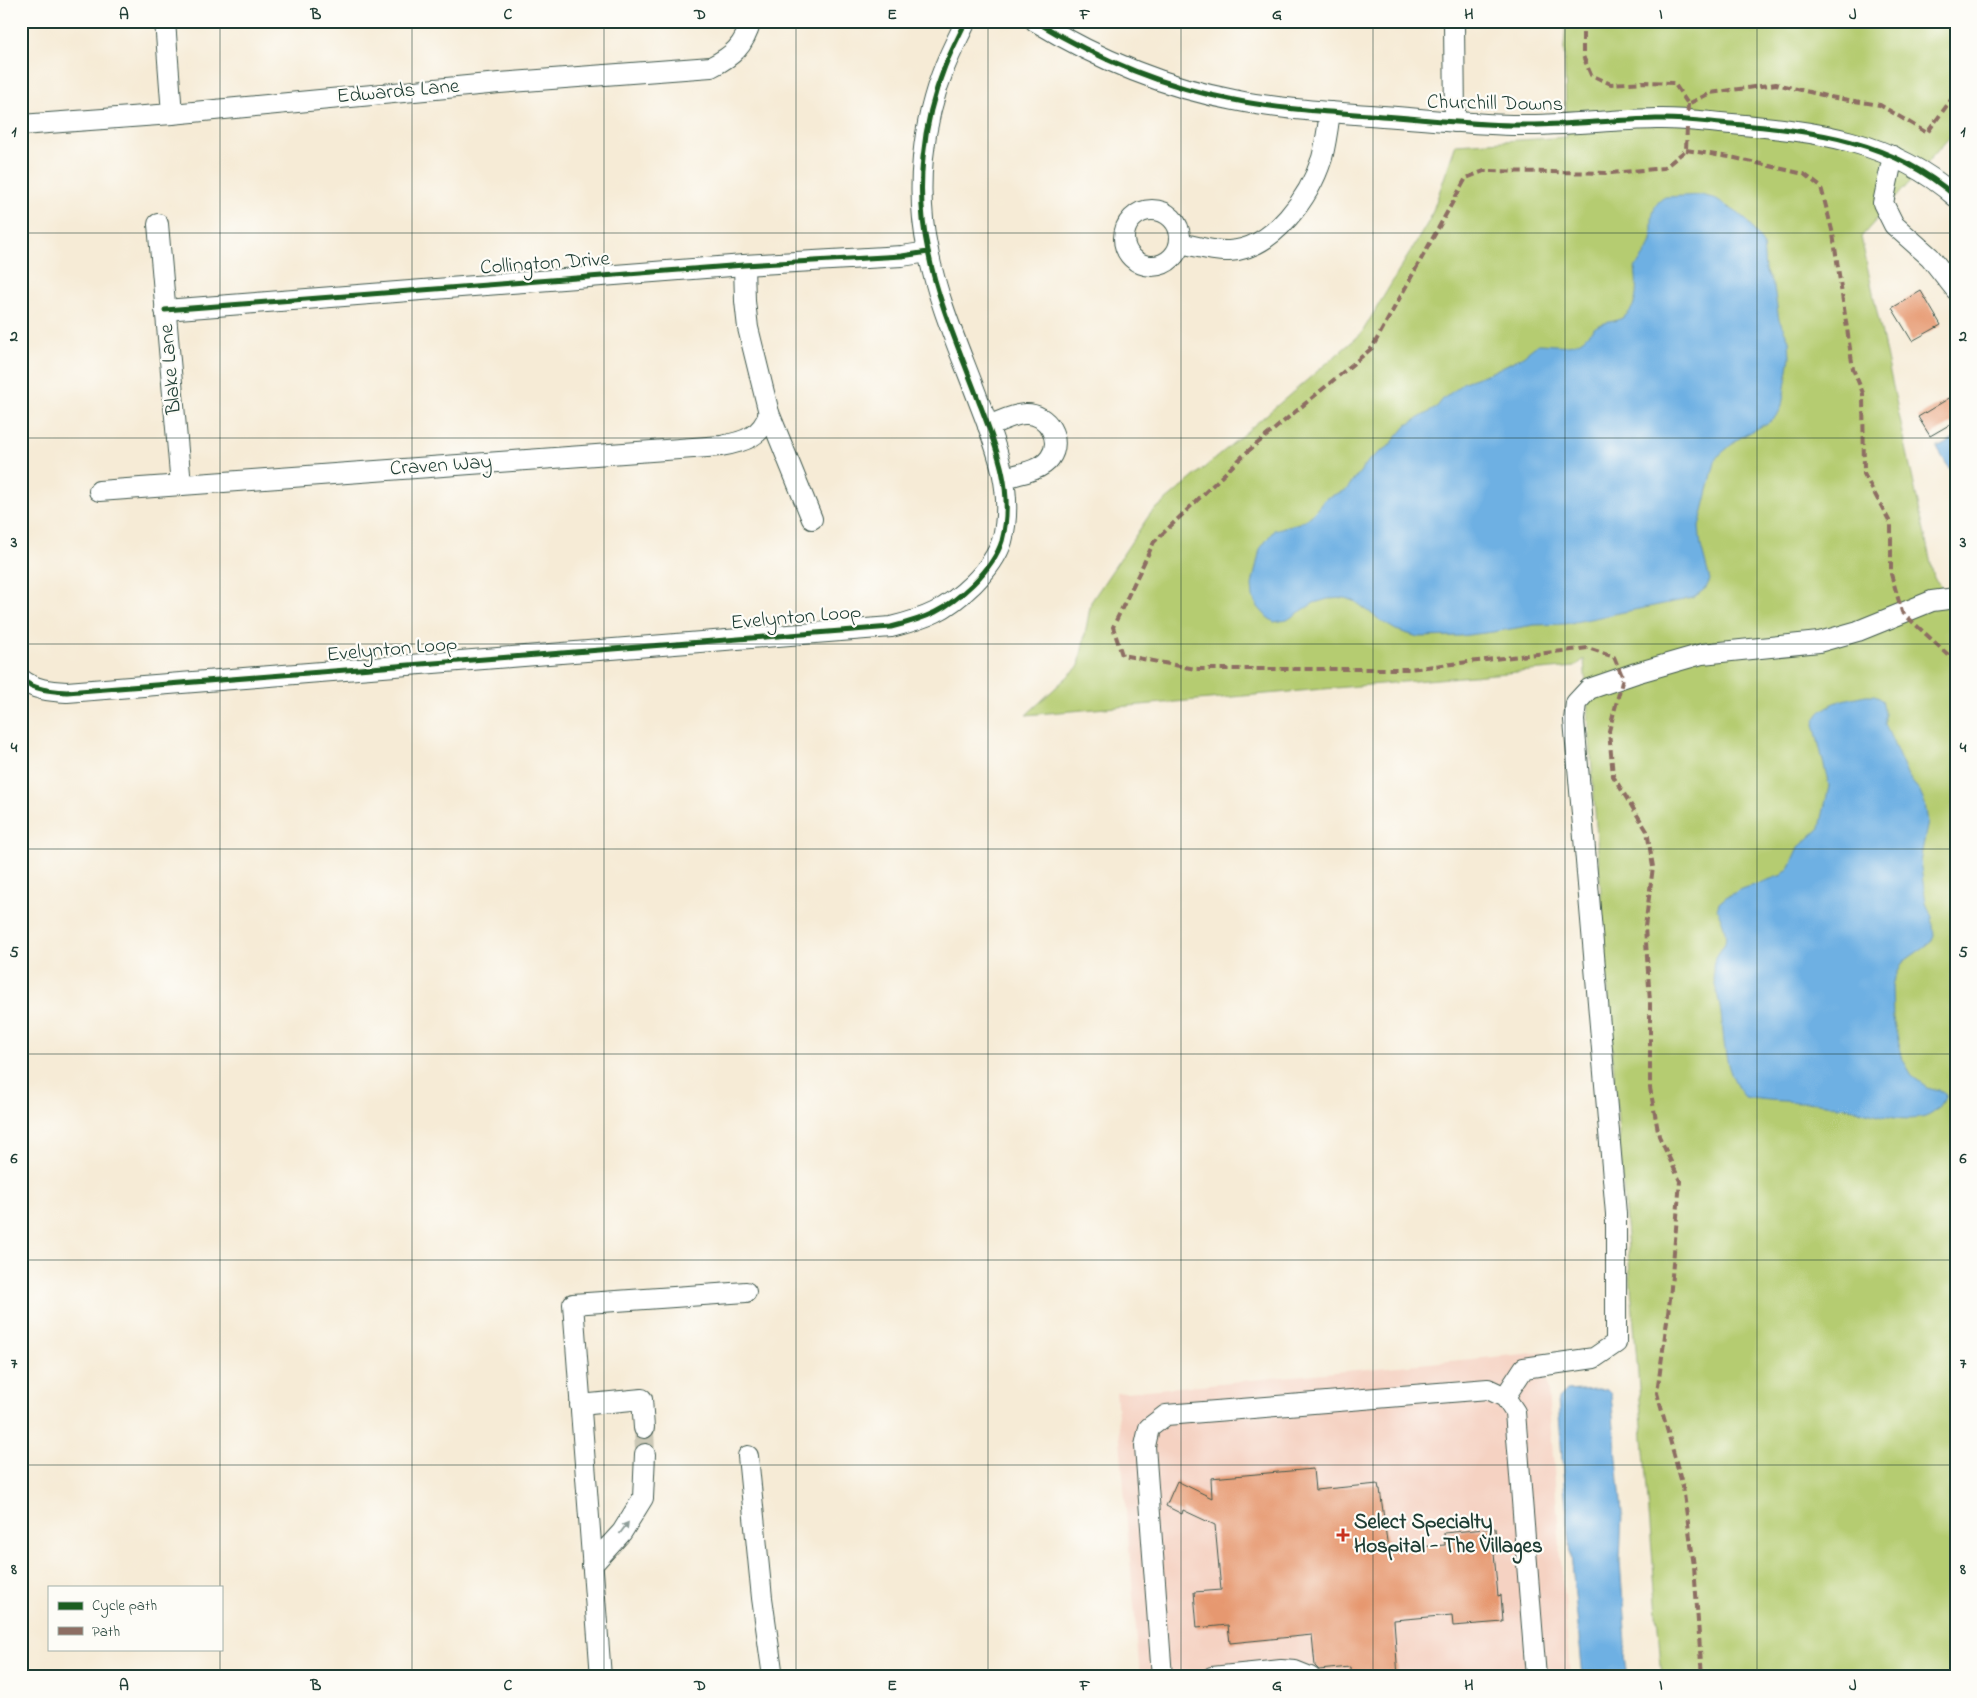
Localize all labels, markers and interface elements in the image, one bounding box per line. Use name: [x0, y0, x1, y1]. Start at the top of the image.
text: A: [119, 3, 129, 27]
text: B: [310, 3, 322, 27]
text: C: [504, 3, 513, 27]
text: D: [693, 3, 706, 27]
text: E: [887, 3, 897, 27]
text: F: [1079, 3, 1091, 27]
text: G: [1272, 3, 1282, 27]
text: H: [1464, 3, 1474, 27]
text: I: [1659, 3, 1663, 27]
text: J: [1849, 3, 1857, 27]
street label: Edwards Lane: [336, 72, 461, 112]
street label: Churchill Downs: [1426, 88, 1564, 120]
text: 1: [11, 120, 17, 144]
text: 1: [1960, 120, 1966, 144]
street label: Collington Drive: [479, 244, 612, 285]
street label: Blake Lane: [152, 322, 190, 416]
text: 2: [9, 325, 18, 349]
text: 2: [1958, 325, 1967, 349]
street label: Craven Way: [389, 447, 493, 487]
text: 3: [10, 531, 18, 555]
text: 3: [1959, 531, 1967, 555]
street label: Evelynton Loop: [729, 597, 863, 641]
street label: Evelynton Loop: [325, 629, 459, 673]
text: 4: [10, 736, 18, 760]
text: 4: [1959, 736, 1967, 760]
text: 5: [9, 941, 19, 965]
text: 5: [1958, 941, 1968, 965]
text: 6: [9, 1147, 18, 1171]
text: 6: [1958, 1147, 1967, 1171]
text: 7: [11, 1352, 18, 1376]
text: 7: [1960, 1352, 1967, 1376]
place label: Select Specialty Hospital - The Villages: [1354, 1508, 1543, 1564]
one-way arrow: [619, 1521, 629, 1535]
marker: Select Specialty Hospital - The Villages: [1336, 1528, 1350, 1542]
text: 8: [10, 1558, 17, 1582]
text: 8: [1959, 1558, 1966, 1582]
legend: [48, 1586, 222, 1650]
text: Cycle path: [92, 1595, 157, 1618]
text: Path: [92, 1621, 120, 1643]
text: A: [119, 1674, 129, 1698]
text: B: [310, 1674, 322, 1698]
text: C: [504, 1674, 513, 1698]
text: D: [693, 1674, 706, 1698]
text: E: [887, 1674, 897, 1698]
text: F: [1079, 1674, 1091, 1698]
text: G: [1272, 1674, 1282, 1698]
text: H: [1464, 1674, 1474, 1698]
text: I: [1659, 1674, 1663, 1698]
text: J: [1849, 1674, 1857, 1698]

